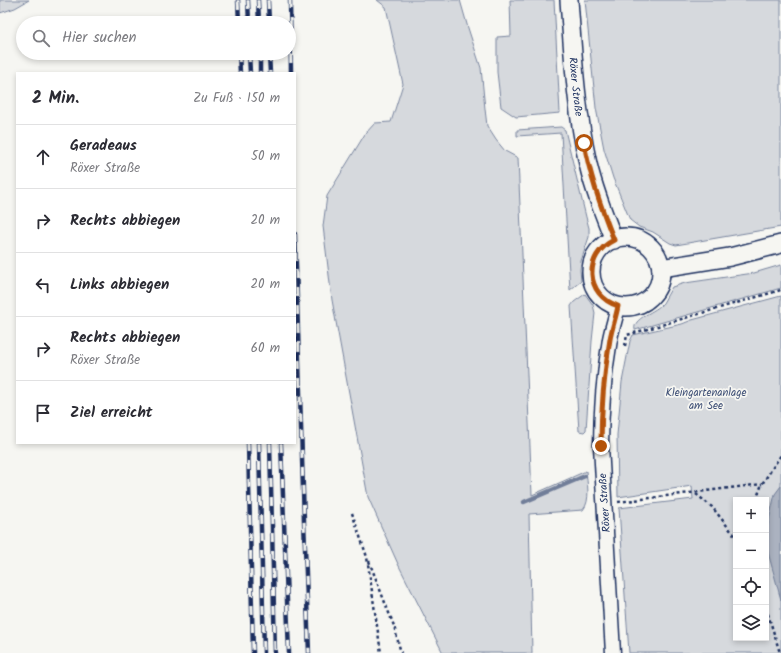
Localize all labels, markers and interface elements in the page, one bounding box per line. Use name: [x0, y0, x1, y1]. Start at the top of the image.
search box: [16, 16, 296, 60]
text: Hier suchen: [62, 26, 136, 50]
icon: search: [30, 27, 52, 49]
street label: Röxer Straße: [563, 56, 587, 118]
text: 2 Min.: [32, 85, 79, 112]
text: Zu Fuß · 150 m: [193, 88, 280, 109]
text: Geradeaus: [70, 134, 137, 158]
route start: [575, 134, 593, 152]
icon: ahead: [32, 146, 54, 168]
text: 50 m: [251, 146, 280, 167]
text: Röxer Straße: [70, 158, 140, 179]
text: Rechts abbiegen: [70, 209, 180, 233]
icon: right: [32, 210, 54, 232]
text: 20 m: [250, 210, 280, 231]
text: Links abbiegen: [70, 273, 169, 297]
icon: left: [32, 274, 54, 296]
text: 20 m: [250, 274, 280, 295]
text: Rechts abbiegen: [70, 326, 180, 350]
icon: right: [32, 338, 54, 360]
text: 60 m: [251, 338, 280, 359]
text: Röxer Straße: [70, 350, 140, 371]
park label: Kleingartenanlage am See: [666, 384, 746, 415]
text: Ziel erreicht: [70, 401, 153, 425]
icon: arrive: [32, 402, 54, 424]
route end: [592, 437, 610, 455]
street label: Röxer Straße: [594, 473, 616, 533]
map controls: [733, 497, 769, 641]
button: +: [733, 497, 769, 533]
button: −: [733, 533, 769, 569]
button: locate: [733, 569, 769, 605]
button: layers: [733, 605, 769, 641]

